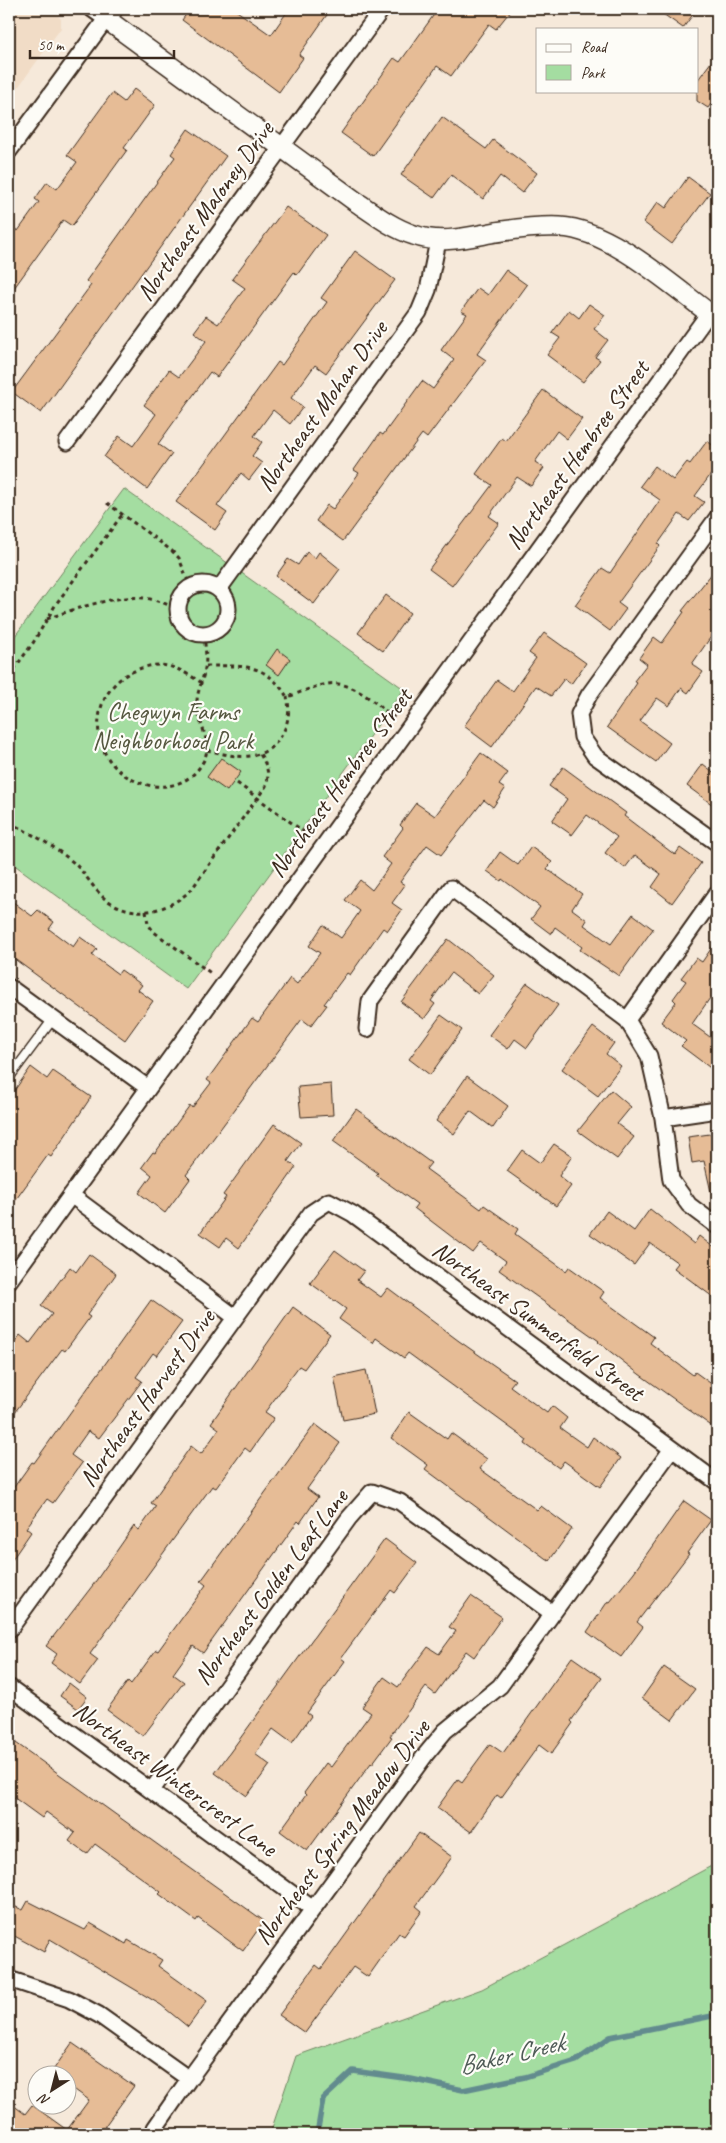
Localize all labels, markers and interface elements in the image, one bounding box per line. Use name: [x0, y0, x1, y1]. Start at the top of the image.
scale bar: [30, 28, 174, 60]
legend: [536, 28, 698, 92]
text: 50 m: [38, 36, 65, 55]
text: Road: [581, 38, 608, 57]
text: Park: [581, 64, 606, 83]
street label: Northeast Maloney Drive: [129, 113, 282, 307]
street label: Northeast Mohan Drive: [249, 313, 396, 498]
street label: Northeast Hembree Street: [498, 352, 658, 556]
street label: Northeast Hembree Street: [261, 680, 421, 884]
park label: Chegwyn Farms Neighborhood Park: [93, 696, 255, 757]
street label: Northeast Summerfield Street: [426, 1234, 652, 1410]
street label: Northeast Harvest Drive: [72, 1301, 223, 1493]
street label: Northeast Golden Leaf Lane: [187, 1481, 356, 1691]
street label: Northeast Wintercrest Lane: [67, 1694, 285, 1865]
street label: Northeast Spring Meadow Drive: [247, 1712, 438, 1951]
water label: Baker Creek: [455, 2025, 571, 2082]
north arrow: [28, 2066, 78, 2116]
text: N: [34, 2089, 53, 2110]

